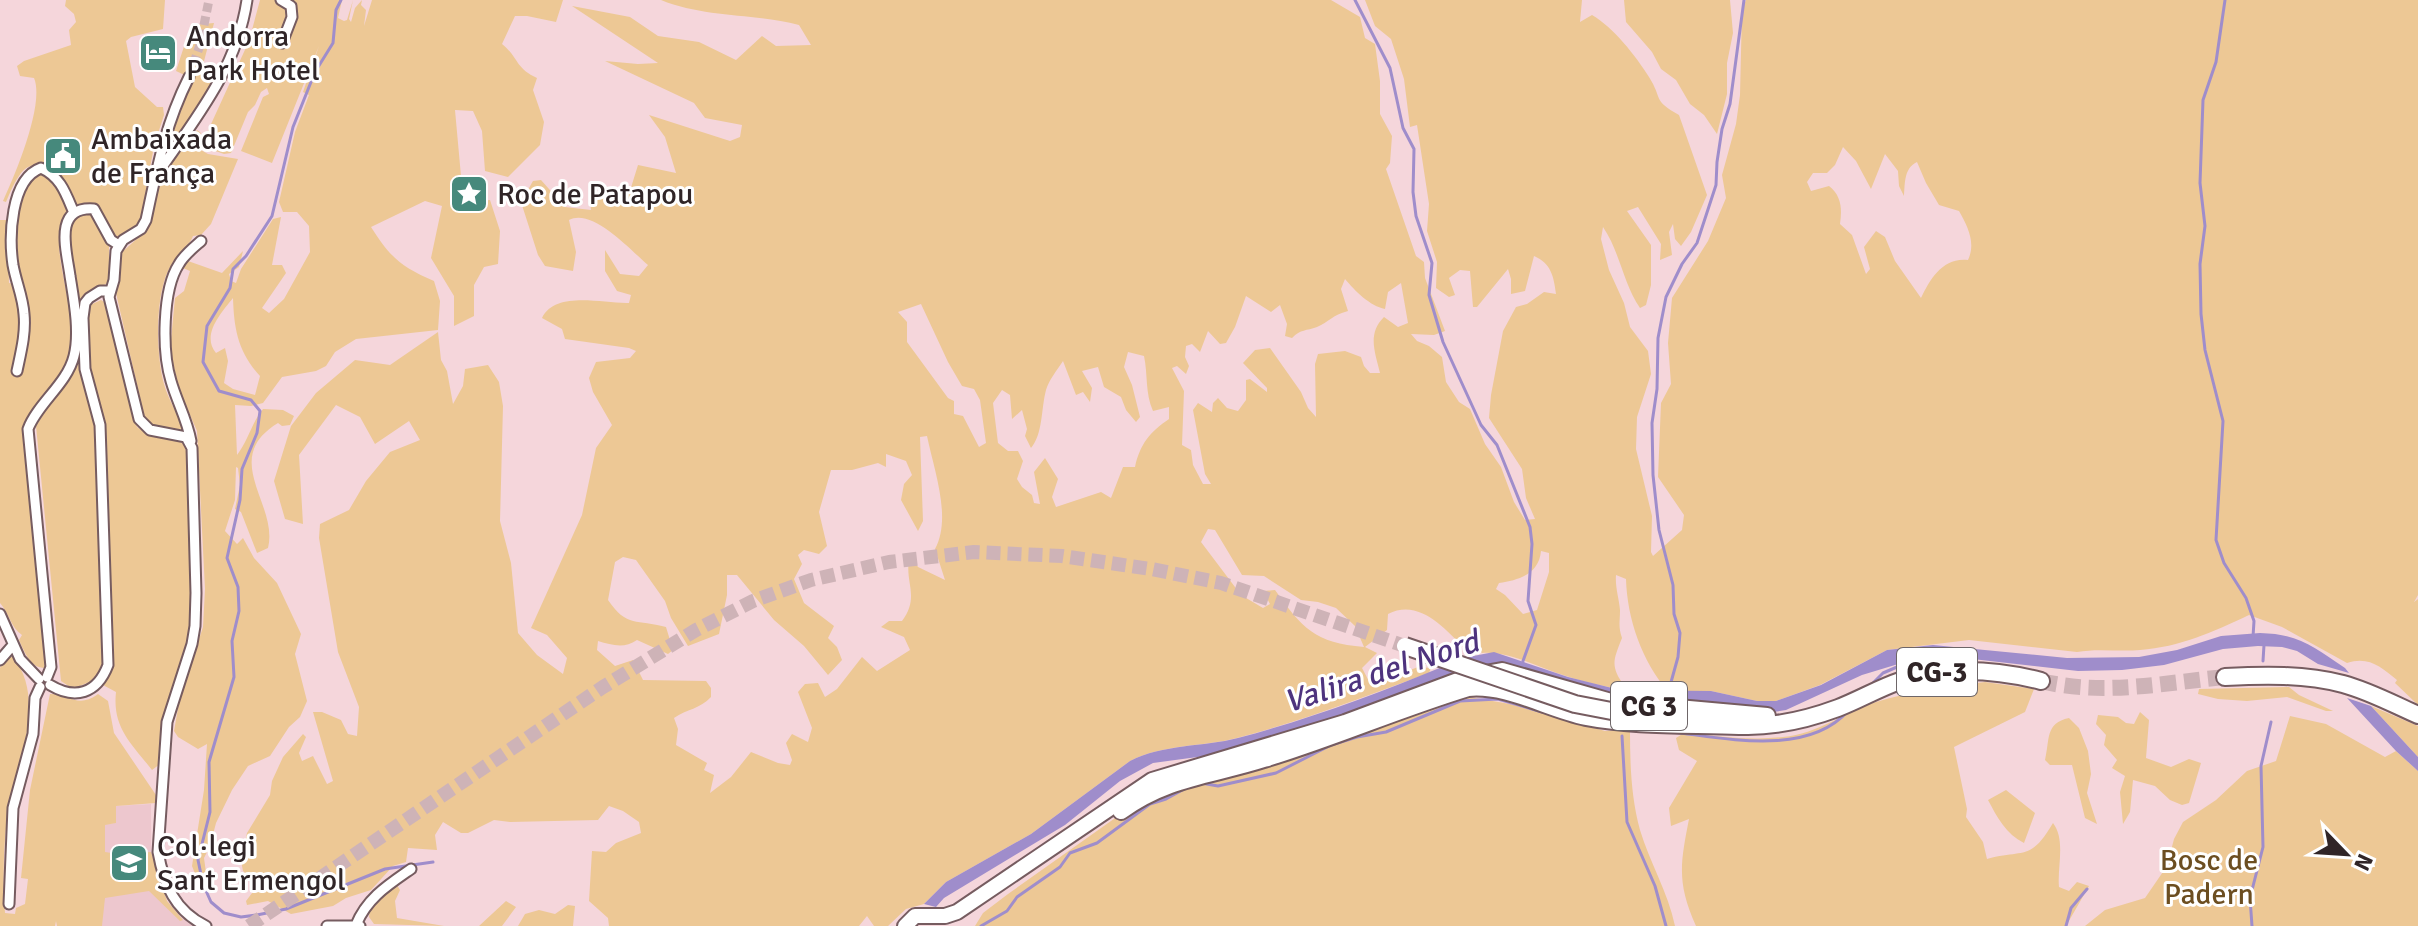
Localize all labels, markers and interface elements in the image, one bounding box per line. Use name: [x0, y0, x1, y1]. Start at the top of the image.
place label: Andorra Park Hotel: [186, 18, 320, 89]
hotel icon: Andorra Park Hotel: [137, 32, 179, 74]
place label: Ambaixada de França: [91, 121, 232, 192]
public building icon: Ambaixada de França: [42, 135, 84, 177]
place icon: Roc de Patapou: [448, 173, 490, 215]
place label: Roc de Patapou: [497, 176, 693, 213]
water label: Valira del Nord: [1279, 620, 1487, 721]
road number: CG-3: [1897, 648, 1977, 696]
road number: CG 3: [1611, 682, 1687, 730]
north arrow: [2306, 814, 2386, 894]
place label: Col·legi Sant Ermengol: [157, 828, 346, 899]
school or university icon: Col·legi Sant Ermengol: [108, 842, 150, 884]
park label: Bosc de Padern: [2160, 842, 2258, 913]
text: N: [2348, 850, 2379, 875]

